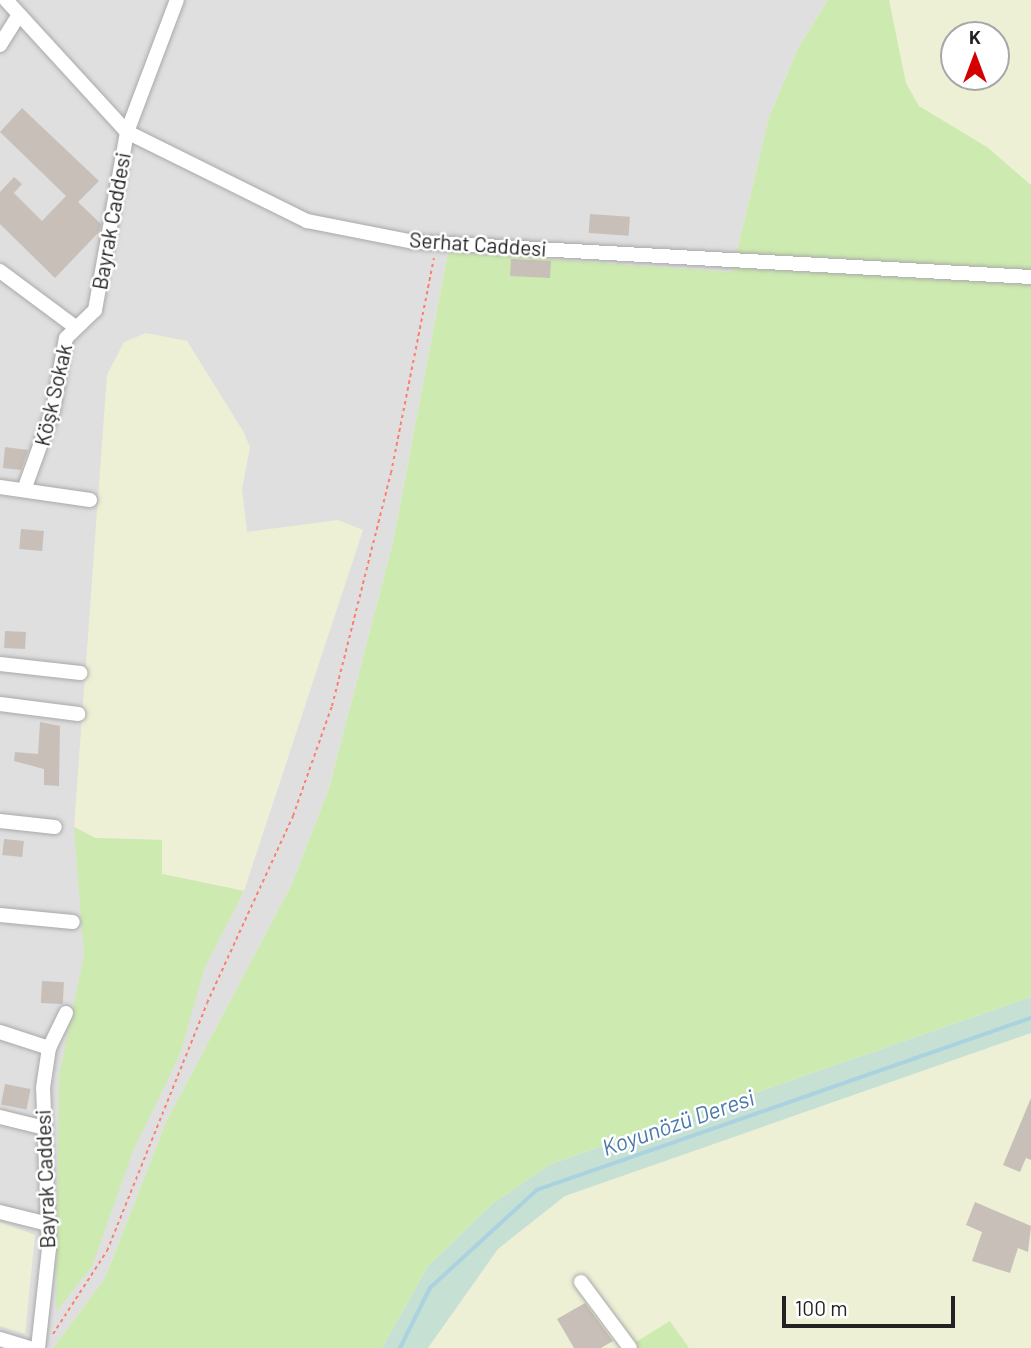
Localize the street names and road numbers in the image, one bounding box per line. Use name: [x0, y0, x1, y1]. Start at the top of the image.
street label: Bayrak Caddesi: [87, 150, 135, 292]
street label: Serhat Caddesi: [408, 227, 548, 261]
street label: Köşk Sokak: [29, 342, 77, 448]
street label: Bayrak Caddesi: [30, 1109, 60, 1249]

